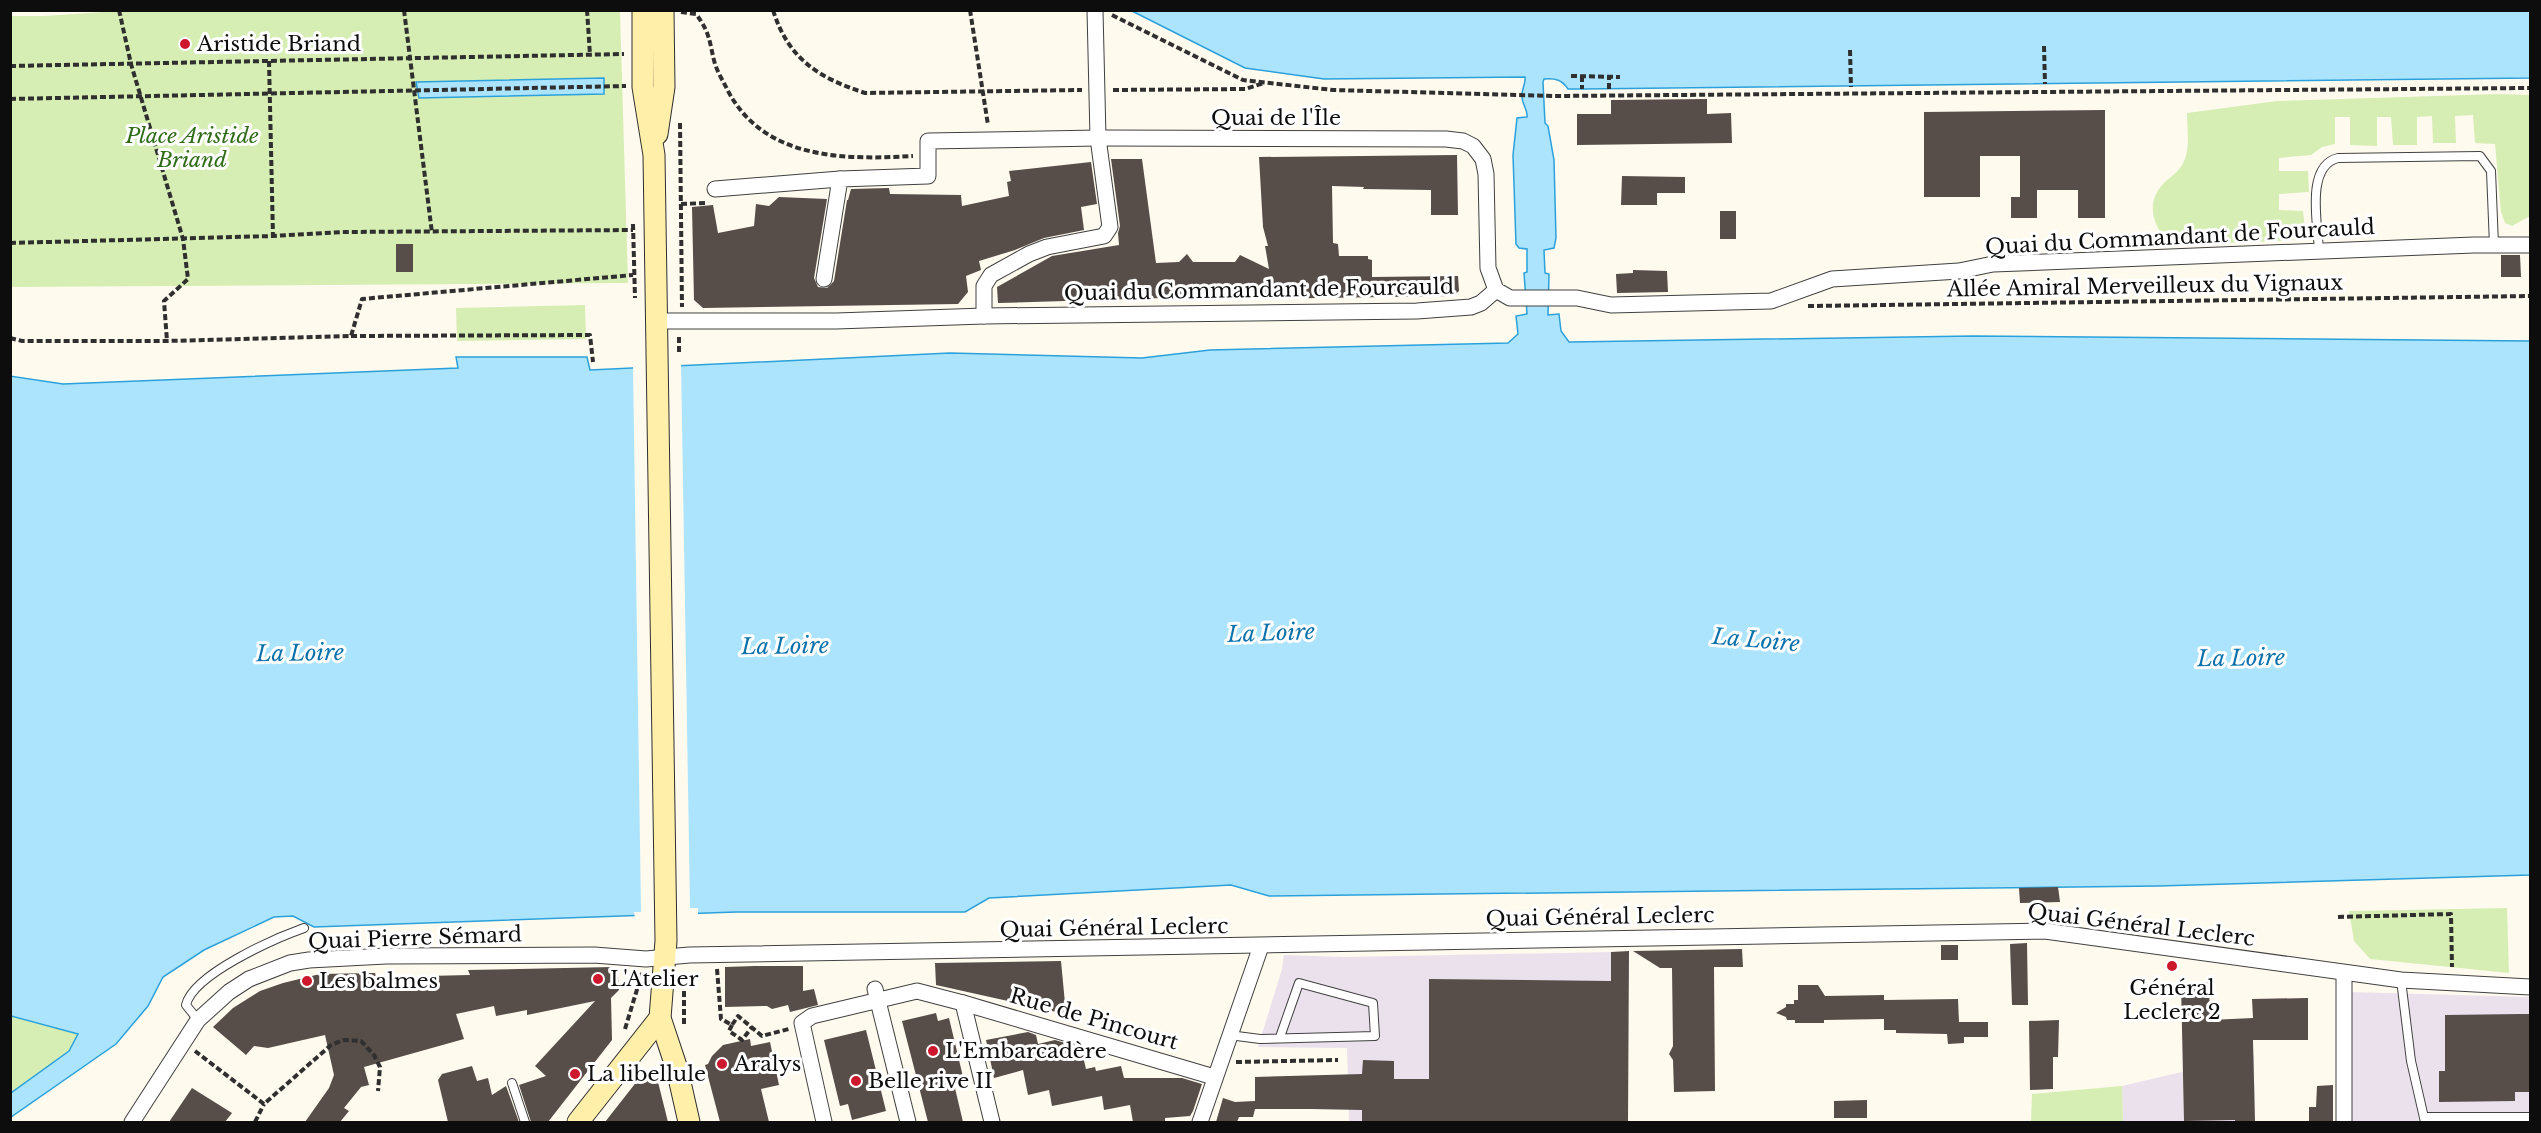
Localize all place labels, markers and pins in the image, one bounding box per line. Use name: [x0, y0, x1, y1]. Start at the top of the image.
place label: Aristide Briand: [196, 31, 361, 57]
marker: Aristide Briand: [178, 37, 192, 51]
marker: Général Leclerc 2: [2165, 959, 2179, 973]
place label: L'Atelier: [610, 966, 698, 992]
place label: Les balmes: [319, 968, 438, 994]
marker: L'Atelier: [591, 972, 605, 986]
marker: Les balmes: [300, 974, 314, 988]
place label: Général Leclerc 2: [2123, 975, 2221, 1025]
place label: L'Embarcadère: [945, 1038, 1107, 1064]
marker: L'Embarcadère: [926, 1044, 940, 1058]
place label: Aralys: [733, 1051, 801, 1077]
marker: Aralys: [715, 1057, 729, 1071]
place label: La libellule: [587, 1061, 706, 1087]
marker: La libellule: [568, 1067, 582, 1081]
place label: Belle rive II: [868, 1068, 993, 1094]
marker: Belle rive II: [849, 1074, 863, 1088]

